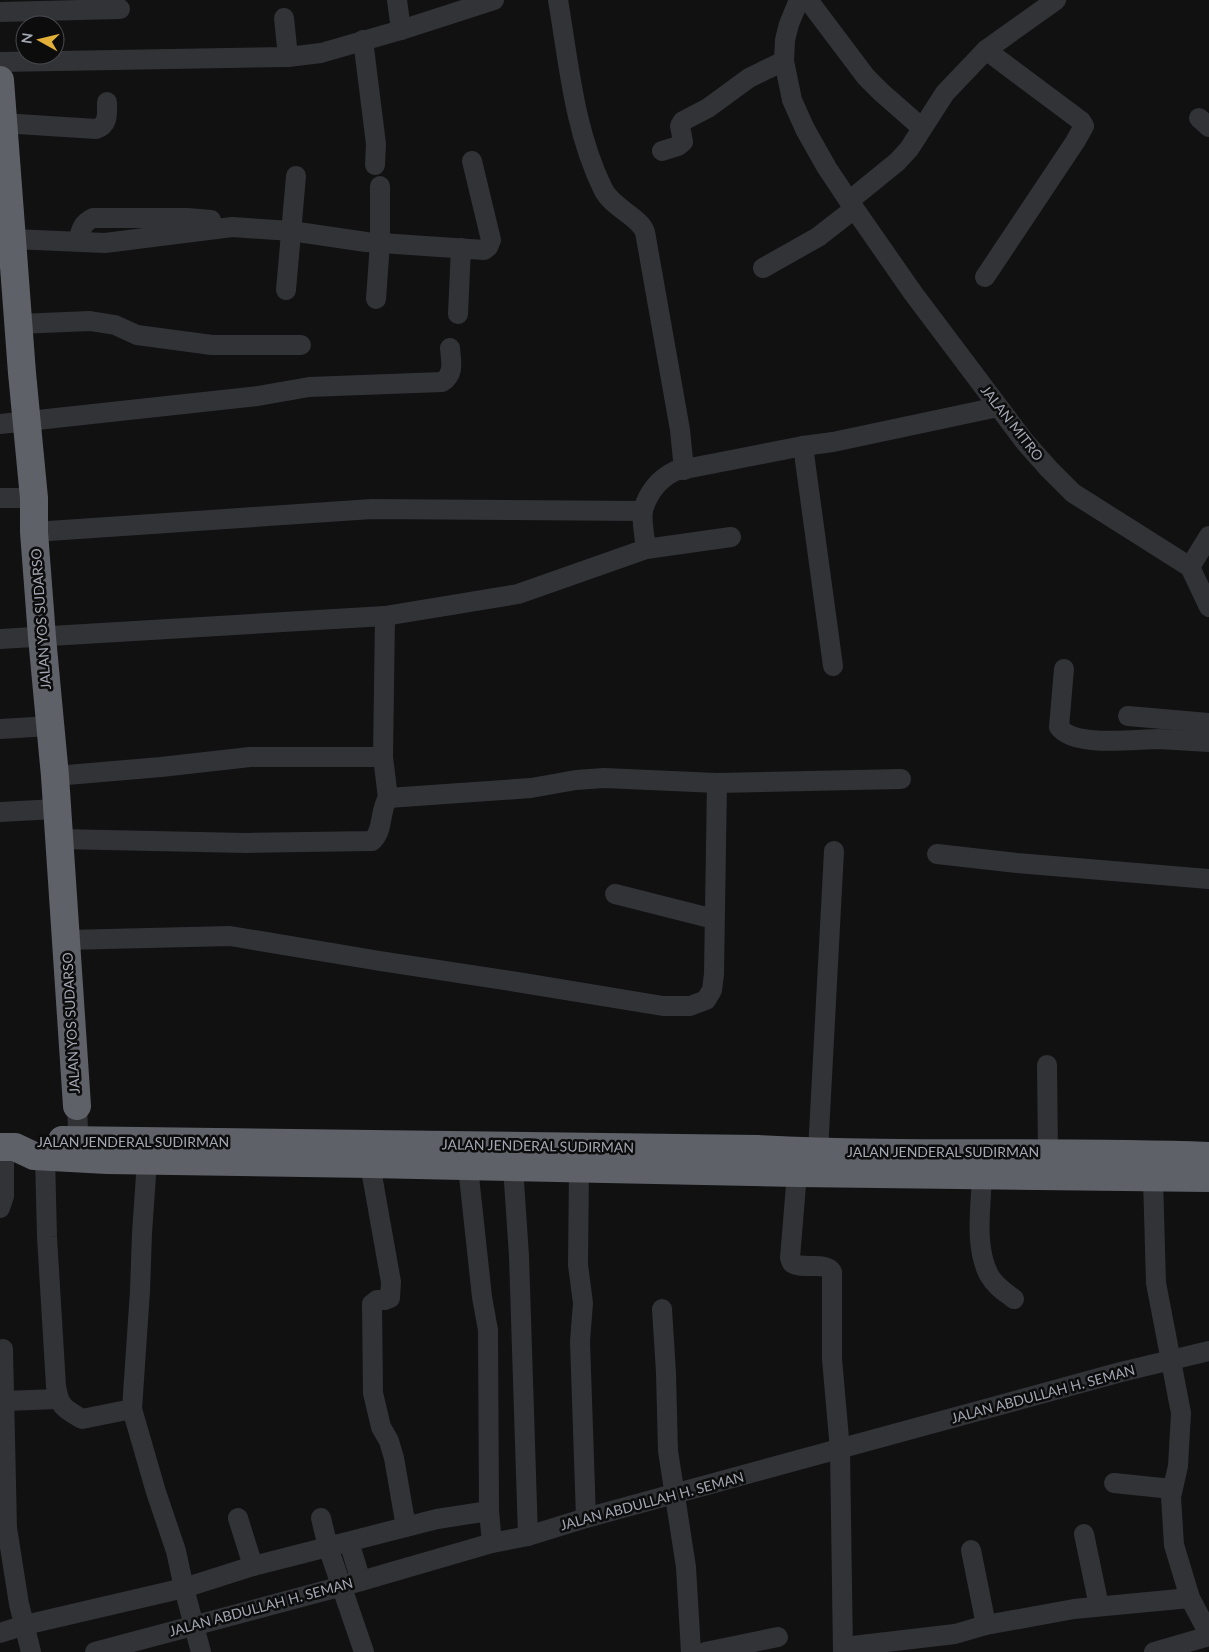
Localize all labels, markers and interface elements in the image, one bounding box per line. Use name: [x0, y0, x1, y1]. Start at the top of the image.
north arrow: [15, 15, 65, 65]
text: N: [17, 32, 36, 45]
street label: JALAN MITRO: [978, 381, 1047, 464]
street label: JALAN YOS SUDARSO: [27, 548, 54, 690]
street label: JALAN YOS SUDARSO: [58, 952, 83, 1094]
street label: JALAN JENDERAL SUDIRMAN: [37, 1133, 229, 1150]
street label: JALAN JENDERAL SUDIRMAN: [442, 1135, 634, 1156]
street label: JALAN JENDERAL SUDIRMAN: [847, 1143, 1039, 1160]
street label: JALAN ABDULLAH H. SEMAN: [949, 1361, 1137, 1426]
street label: JALAN ABDULLAH H. SEMAN: [558, 1468, 746, 1533]
street label: JALAN ABDULLAH H. SEMAN: [167, 1574, 355, 1639]

